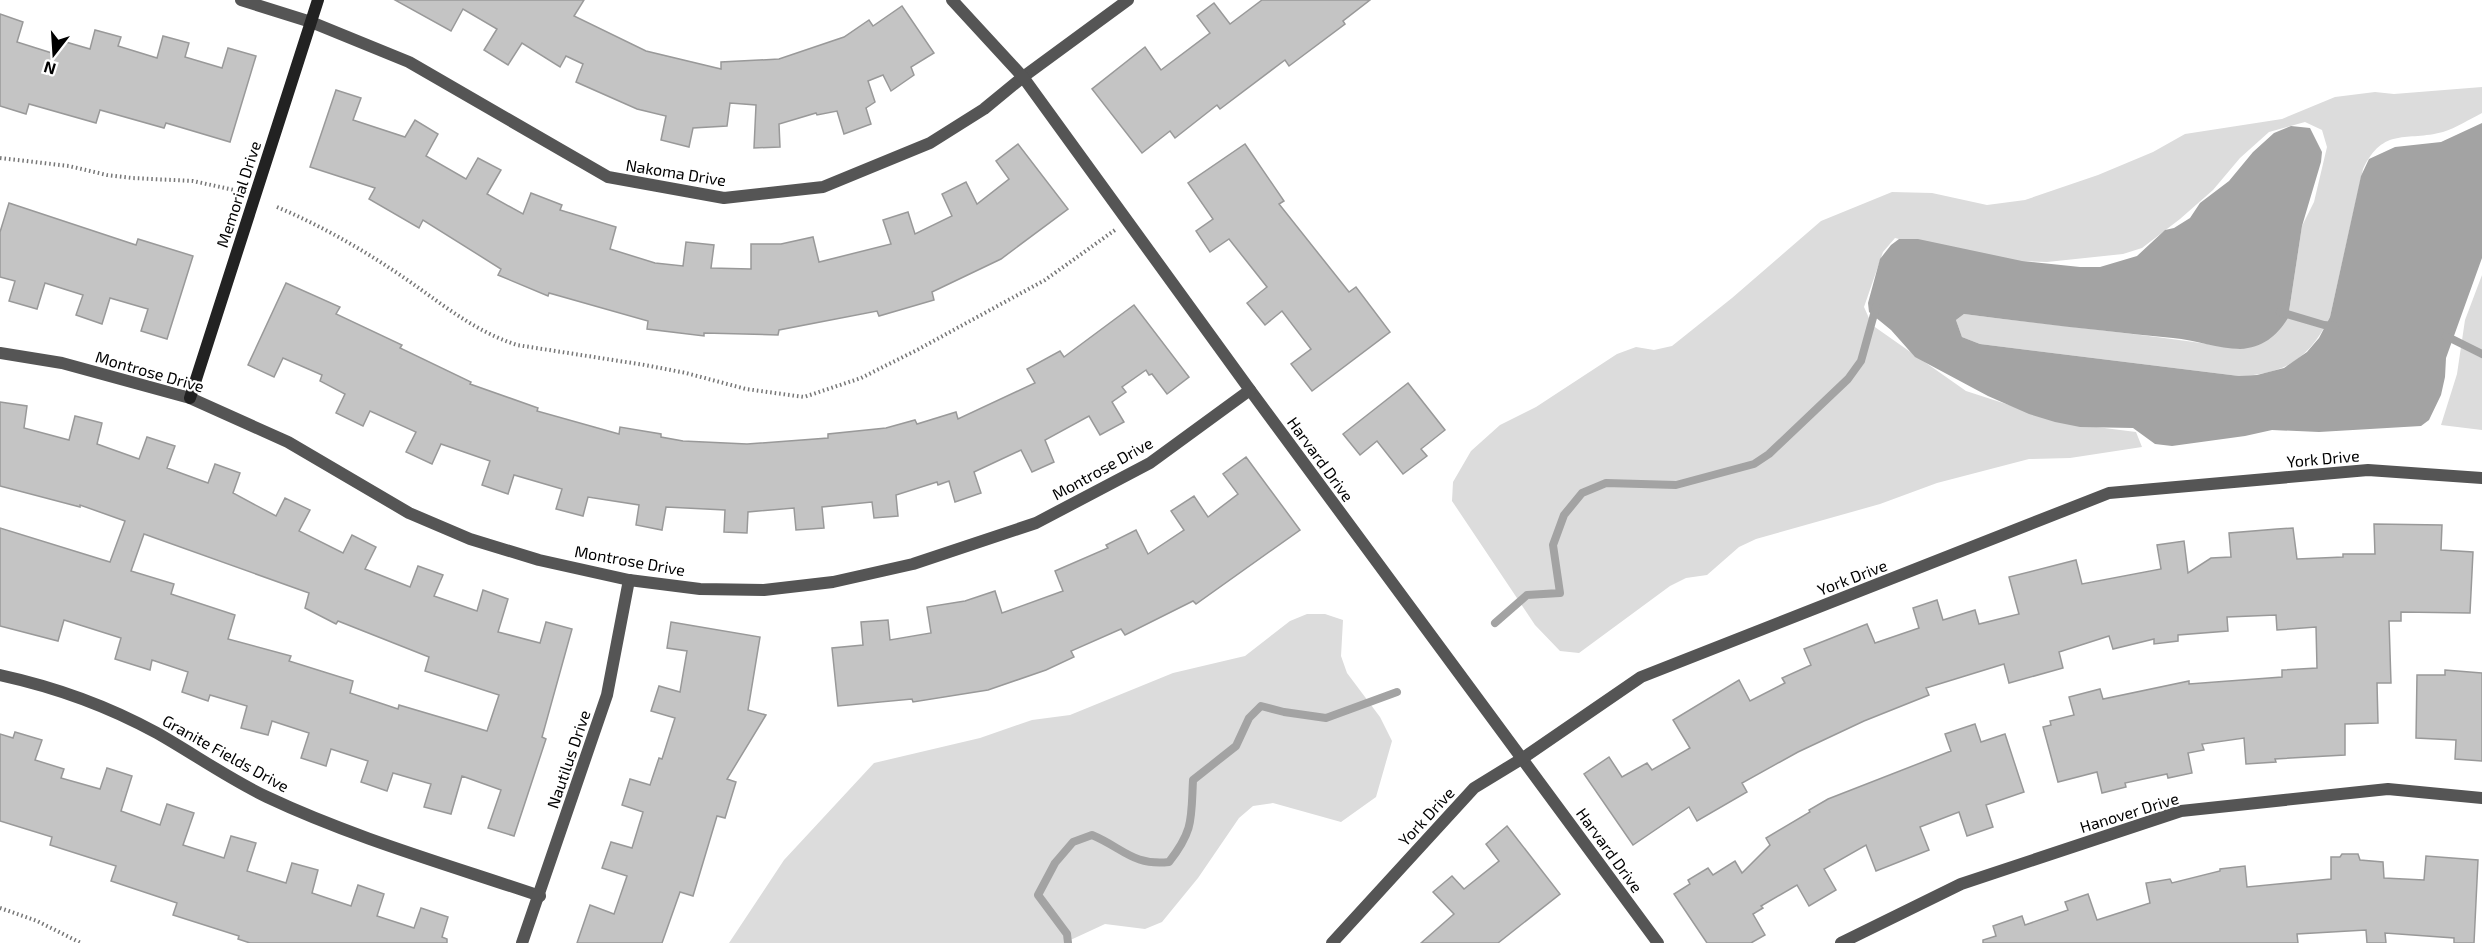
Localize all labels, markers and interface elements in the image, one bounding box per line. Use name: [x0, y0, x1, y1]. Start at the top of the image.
north arrow: [24, 24, 84, 84]
text: N: [41, 58, 58, 80]
street label: Memorial Drive: [212, 138, 264, 250]
street label: Nakoma Drive: [624, 155, 728, 189]
street label: Montrose Drive: [94, 346, 206, 396]
street label: Harvard Drive: [1284, 413, 1358, 505]
street label: Montrose Drive: [1048, 433, 1156, 503]
street label: York Drive: [2286, 445, 2360, 471]
street label: Montrose Drive: [573, 541, 687, 579]
street label: York Drive: [1814, 555, 1890, 599]
street label: Nautilus Drive: [542, 707, 594, 811]
street label: Granite Fields Drive: [159, 710, 293, 796]
street label: York Drive: [1394, 783, 1458, 849]
street label: Hanover Drive: [2077, 788, 2181, 836]
street label: Harvard Drive: [1573, 804, 1647, 896]

